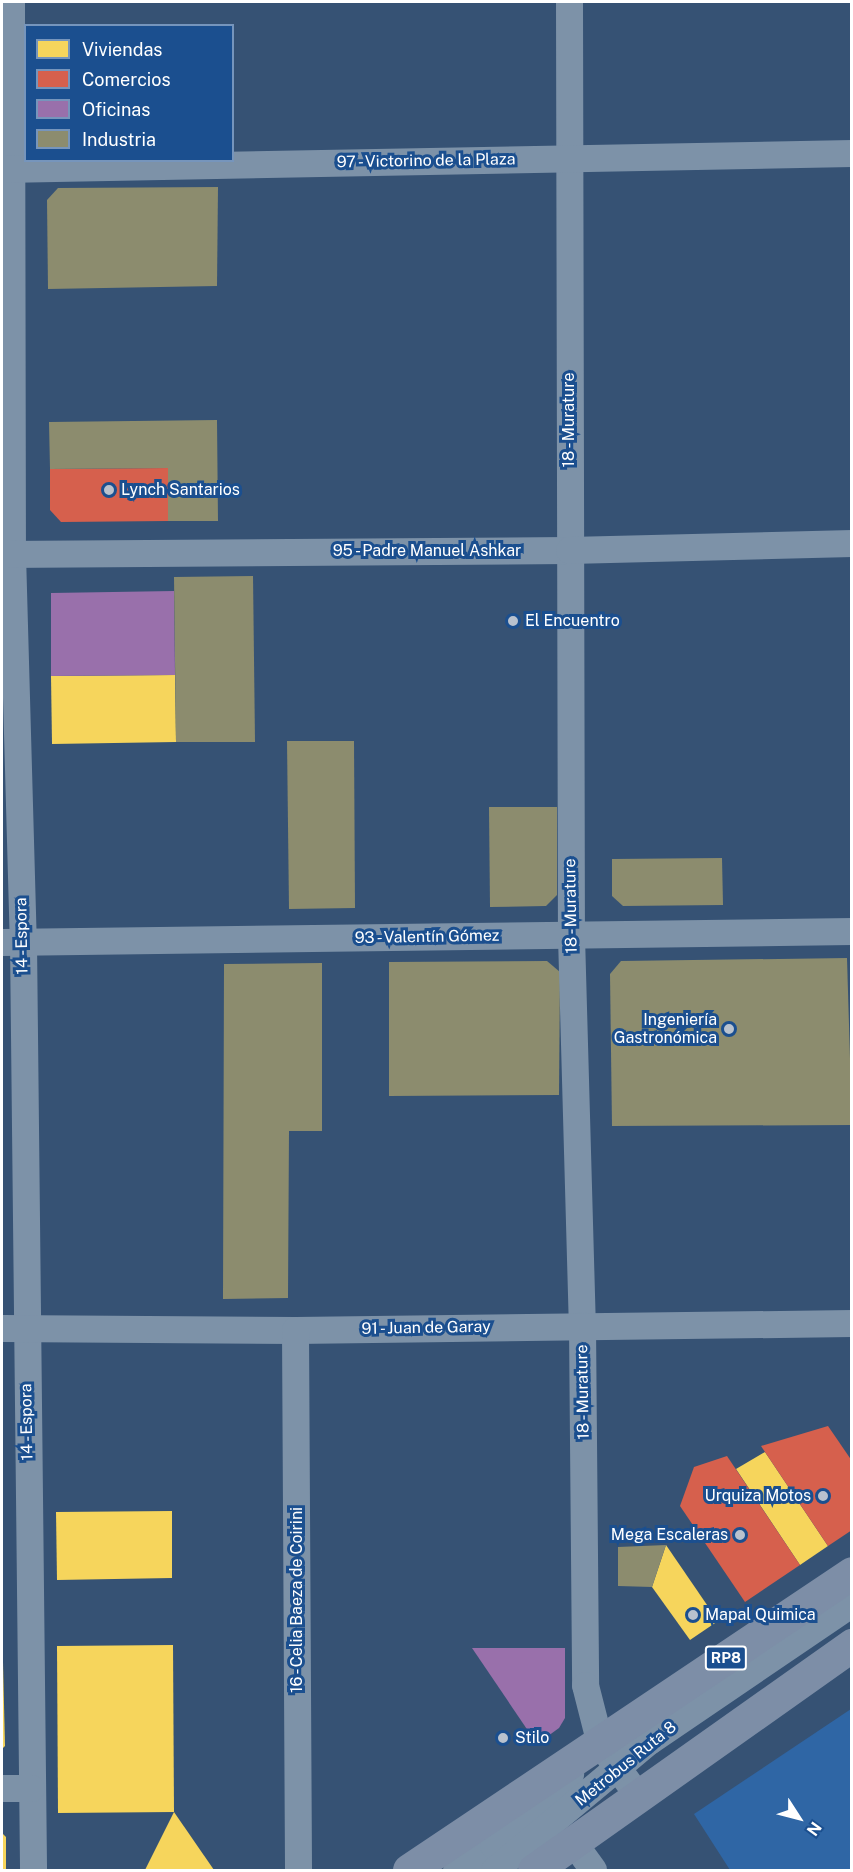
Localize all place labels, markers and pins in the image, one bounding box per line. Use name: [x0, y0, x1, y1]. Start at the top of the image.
place label: Lynch Santarios: [121, 480, 240, 500]
marker: Lynch Santarios: [102, 483, 116, 497]
place label: El Encuentro: [525, 611, 620, 631]
marker: El Encuentro: [506, 614, 520, 628]
place label: Ingeniería Gastronómica: [614, 1010, 717, 1048]
marker: Ingeniería Gastronómica: [722, 1022, 736, 1036]
place label: Urquiza Motos: [704, 1486, 811, 1506]
marker: Urquiza Motos: [816, 1489, 830, 1503]
place label: Mega Escaleras: [611, 1525, 728, 1545]
marker: Mega Escaleras: [733, 1528, 747, 1542]
place label: Mapal Quimica: [705, 1605, 816, 1625]
marker: Mapal Quimica: [686, 1608, 700, 1622]
place label: Stilo: [515, 1728, 549, 1748]
marker: Stilo: [496, 1731, 510, 1745]

